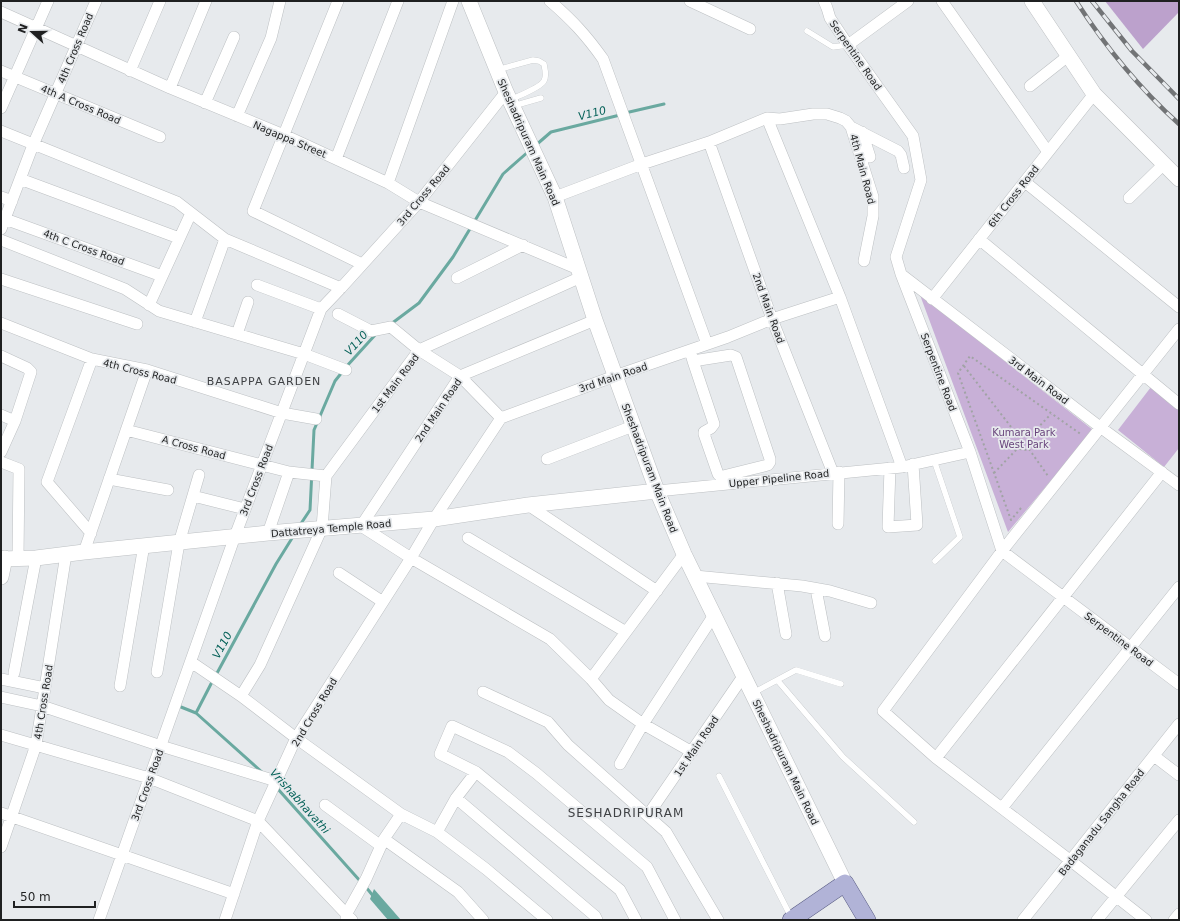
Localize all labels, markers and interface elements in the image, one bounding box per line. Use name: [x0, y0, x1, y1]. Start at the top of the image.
street label: 4th Cross Road: [56, 11, 95, 85]
north arrow: [12, 12, 52, 52]
street label: Serpentine Road: [827, 18, 884, 92]
text: N: [15, 22, 31, 35]
street label: Sheshadripuram Main Road: [496, 77, 562, 207]
street label: 4th A Cross Road: [39, 83, 122, 126]
water label: V110: [577, 104, 608, 123]
street label: Nagappa Street: [252, 119, 328, 160]
street label: 4th Main Road: [848, 133, 877, 205]
street label: 3rd Cross Road: [395, 163, 452, 228]
street label: 6th Cross Road: [986, 163, 1041, 229]
street label: 4th C Cross Road: [42, 228, 126, 267]
street label: 2nd Main Road: [751, 271, 786, 345]
water label: V110: [342, 328, 371, 358]
street label: Serpentine Road: [919, 332, 959, 413]
street label: 1st Main Road: [370, 352, 421, 415]
street label: 3rd Main Road: [1007, 354, 1071, 406]
street label: 4th Cross Road: [102, 357, 178, 386]
street label: 3rd Main Road: [577, 361, 649, 394]
district label: BASAPPA GARDEN: [207, 375, 321, 388]
street label: 2nd Main Road: [413, 376, 464, 444]
street label: Sheshadripuram Main Road: [620, 402, 679, 534]
park label: Kumara Park West Park: [992, 427, 1056, 450]
street label: A Cross Road: [161, 434, 227, 461]
street label: 3rd Cross Road: [238, 443, 275, 517]
street label: Upper Pipeline Road: [728, 468, 830, 489]
street label: Dattatreya Temple Road: [270, 518, 392, 539]
street label: Serpentine Road: [1082, 610, 1155, 669]
water label: V110: [210, 630, 235, 661]
street label: 4th Cross Road: [32, 664, 55, 740]
street label: 2nd Cross Road: [290, 676, 339, 748]
street label: Sheshadripuram Main Road: [750, 698, 821, 827]
street label: 1st Main Road: [672, 714, 721, 779]
street label: 3rd Cross Road: [129, 748, 166, 823]
water label: Vrishabhavathi: [267, 766, 332, 836]
street label: Badaganadu Sangha Road: [1056, 767, 1146, 878]
district label: SESHADRIPURAM: [568, 806, 684, 820]
scale bar: [14, 883, 95, 909]
text: 50 m: [20, 890, 51, 904]

